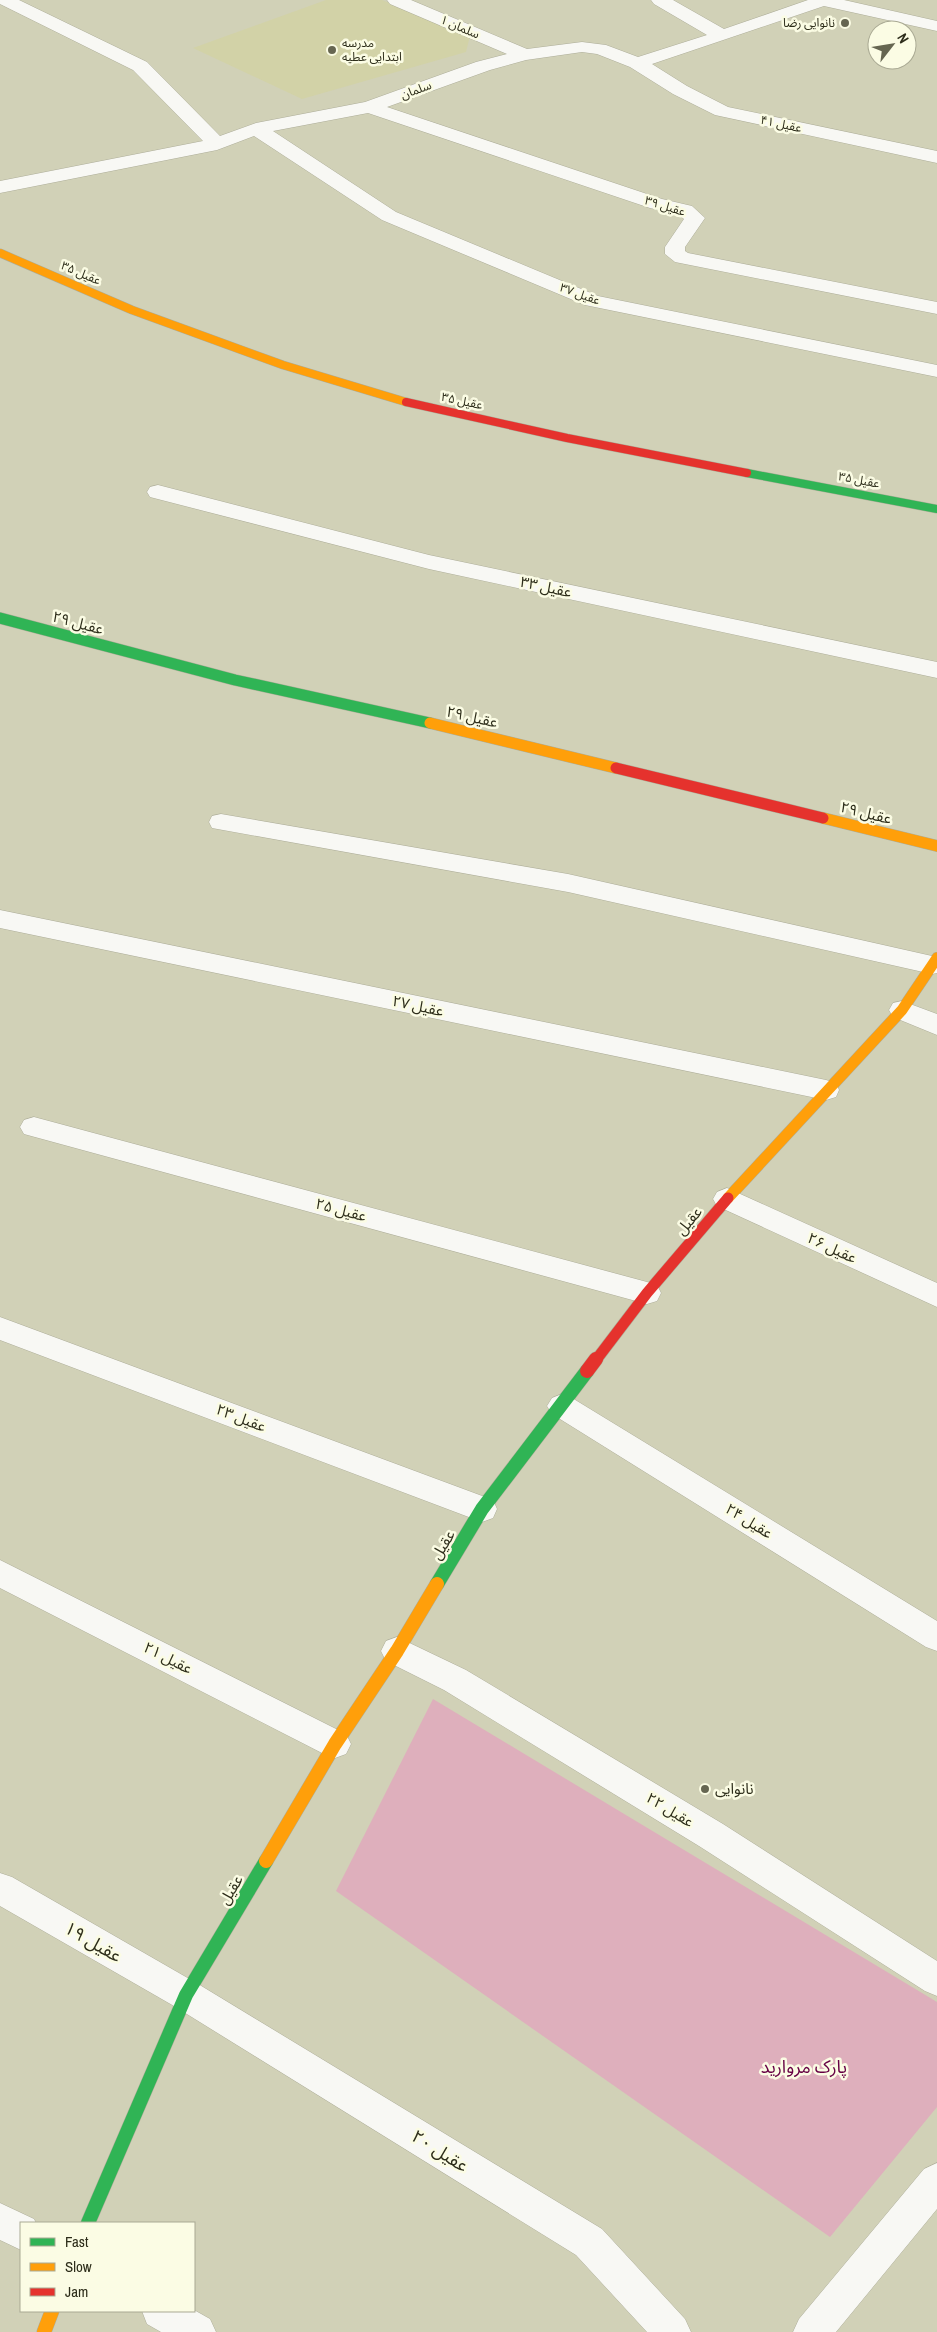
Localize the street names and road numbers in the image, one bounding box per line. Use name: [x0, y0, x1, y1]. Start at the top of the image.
street label: سلمان ۱: [438, 12, 482, 42]
street label: سلمان: [398, 77, 434, 103]
street label: عقیل ۴۱: [759, 112, 803, 136]
street label: عقیل ۳۹: [643, 192, 687, 220]
street label: عقیل ۳۵: [59, 257, 103, 289]
street label: عقیل ۳۷: [558, 279, 602, 309]
street label: عقیل ۳۵: [440, 389, 484, 413]
street label: عقیل ۳۵: [837, 468, 881, 492]
street label: عقیل ۳۳: [518, 571, 574, 602]
street label: عقیل ۲۹: [50, 606, 106, 640]
street label: عقیل ۲۹: [444, 700, 500, 733]
street label: عقیل ۲۹: [838, 796, 894, 829]
street label: عقیل ۲۷: [390, 990, 446, 1021]
street label: عقیل ۲۵: [313, 1193, 369, 1227]
street label: عقیل: [670, 1202, 707, 1239]
street label: عقیل ۲۶: [804, 1227, 861, 1268]
street label: عقیل ۲۳: [213, 1398, 270, 1437]
street label: عقیل ۲۴: [722, 1498, 777, 1544]
street label: عقیل: [425, 1525, 460, 1564]
street label: عقیل ۲۱: [140, 1636, 197, 1679]
street label: عقیل ۲۲: [643, 1787, 698, 1832]
street label: عقیل: [213, 1870, 248, 1909]
street label: عقیل ۱۹: [60, 1915, 127, 1968]
street label: عقیل ۲۰: [407, 2123, 473, 2178]

